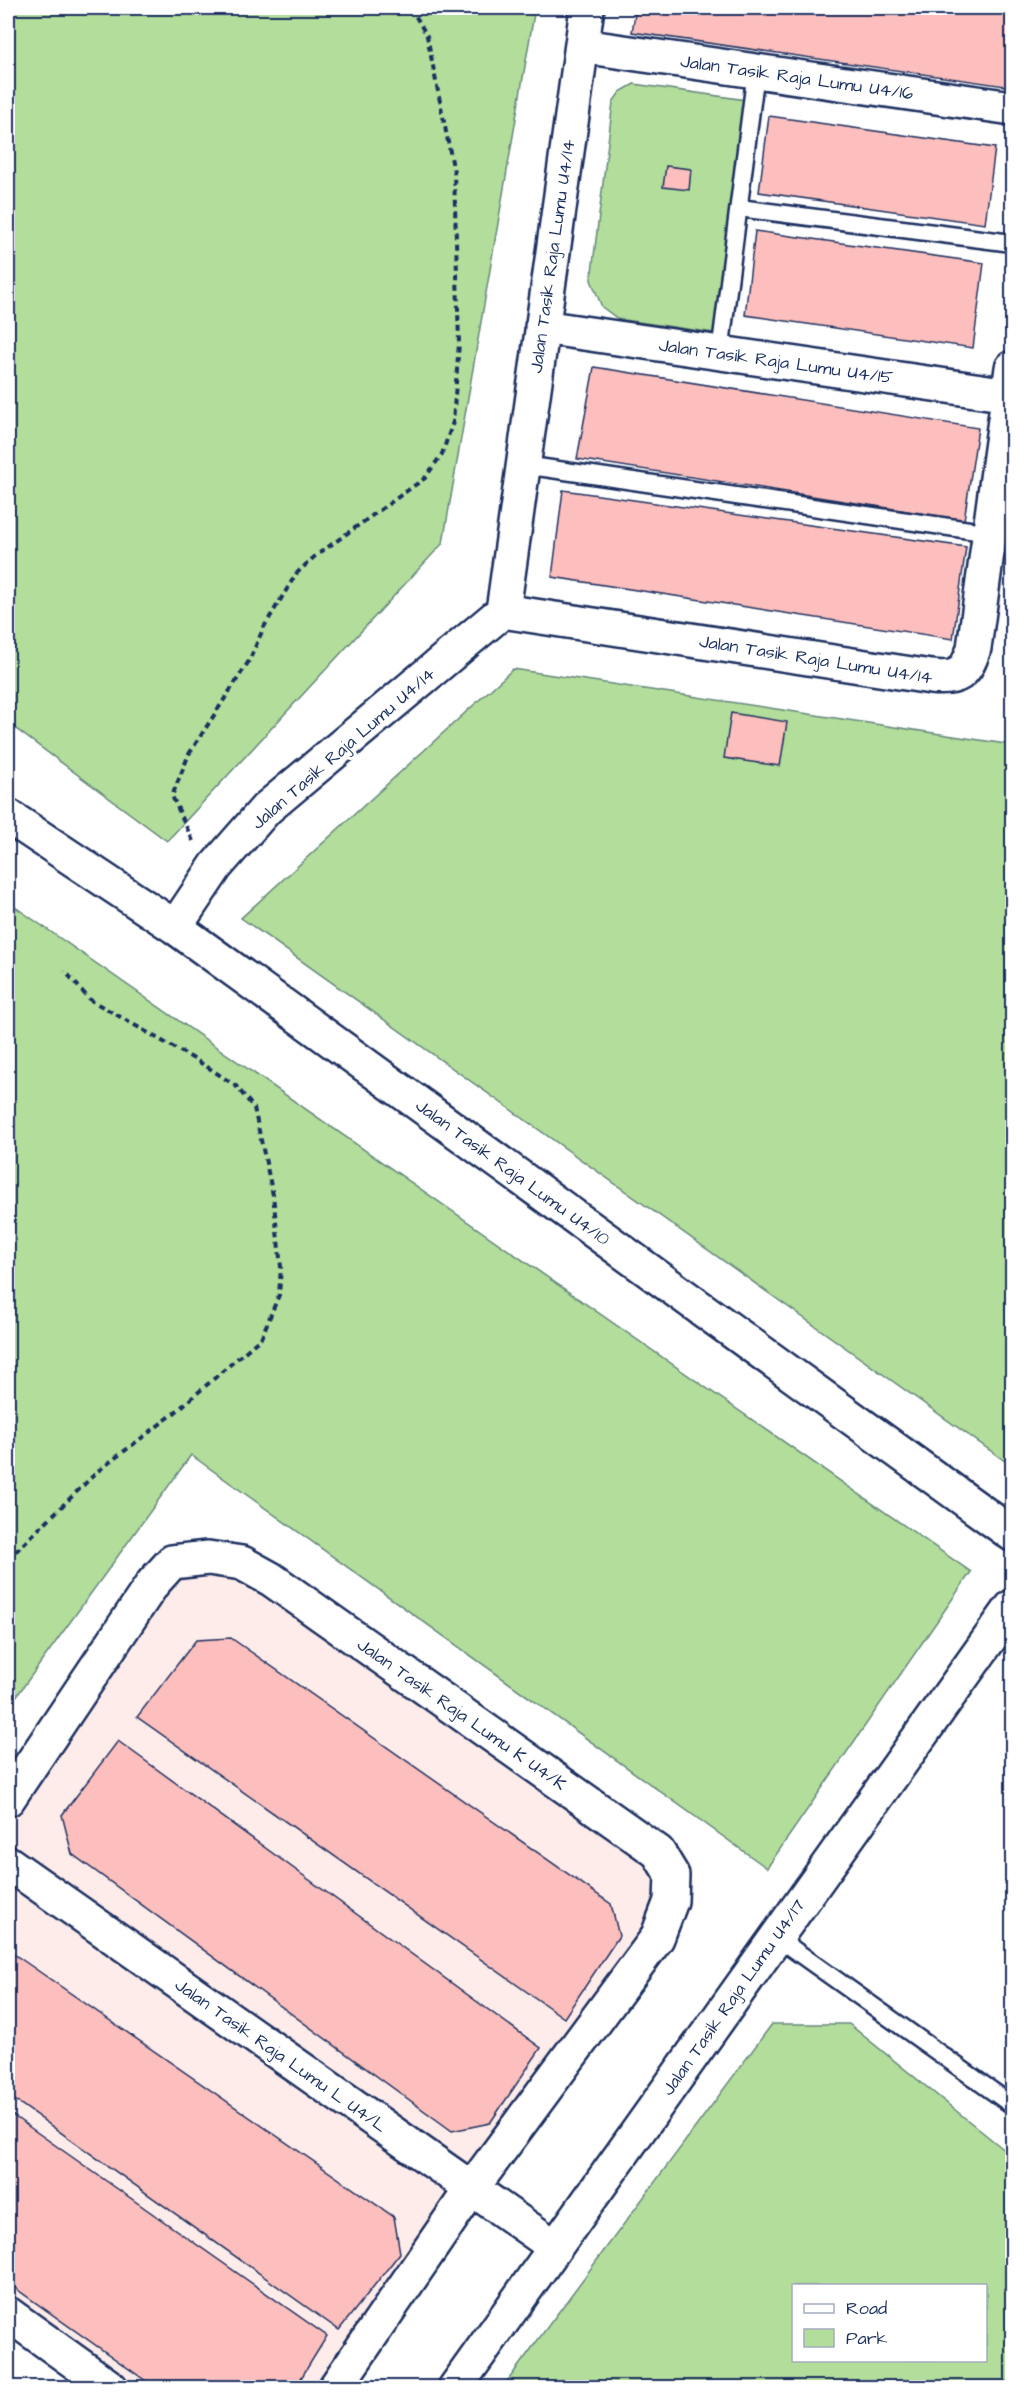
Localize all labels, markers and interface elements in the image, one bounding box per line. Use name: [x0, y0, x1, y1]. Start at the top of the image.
street label: Jalan Tasik Raja Lumu U4/16: [679, 49, 915, 106]
street label: Jalan Tasik Raja Lumu U4/14: [524, 138, 581, 375]
street label: Jalan Tasik Raja Lumu U4/15: [657, 333, 895, 390]
street label: Jalan Tasik Raja Lumu U4/14: [697, 629, 934, 690]
street label: Jalan Tasik Raja Lumu U4/14: [246, 662, 441, 835]
street label: Jalan Tasik Raja Lumu U4/10: [410, 1093, 615, 1252]
street label: Jalan Tasik Raja Lumu K U4/K: [352, 1632, 571, 1797]
street label: Jalan Tasik Raja Lumu U4/17: [656, 1894, 811, 2101]
street label: Jalan Tasik Raja Lumu L U4/L: [170, 1972, 392, 2139]
legend: [792, 2284, 987, 2362]
text: Road: [846, 2296, 887, 2321]
text: Park: [846, 2326, 888, 2351]

